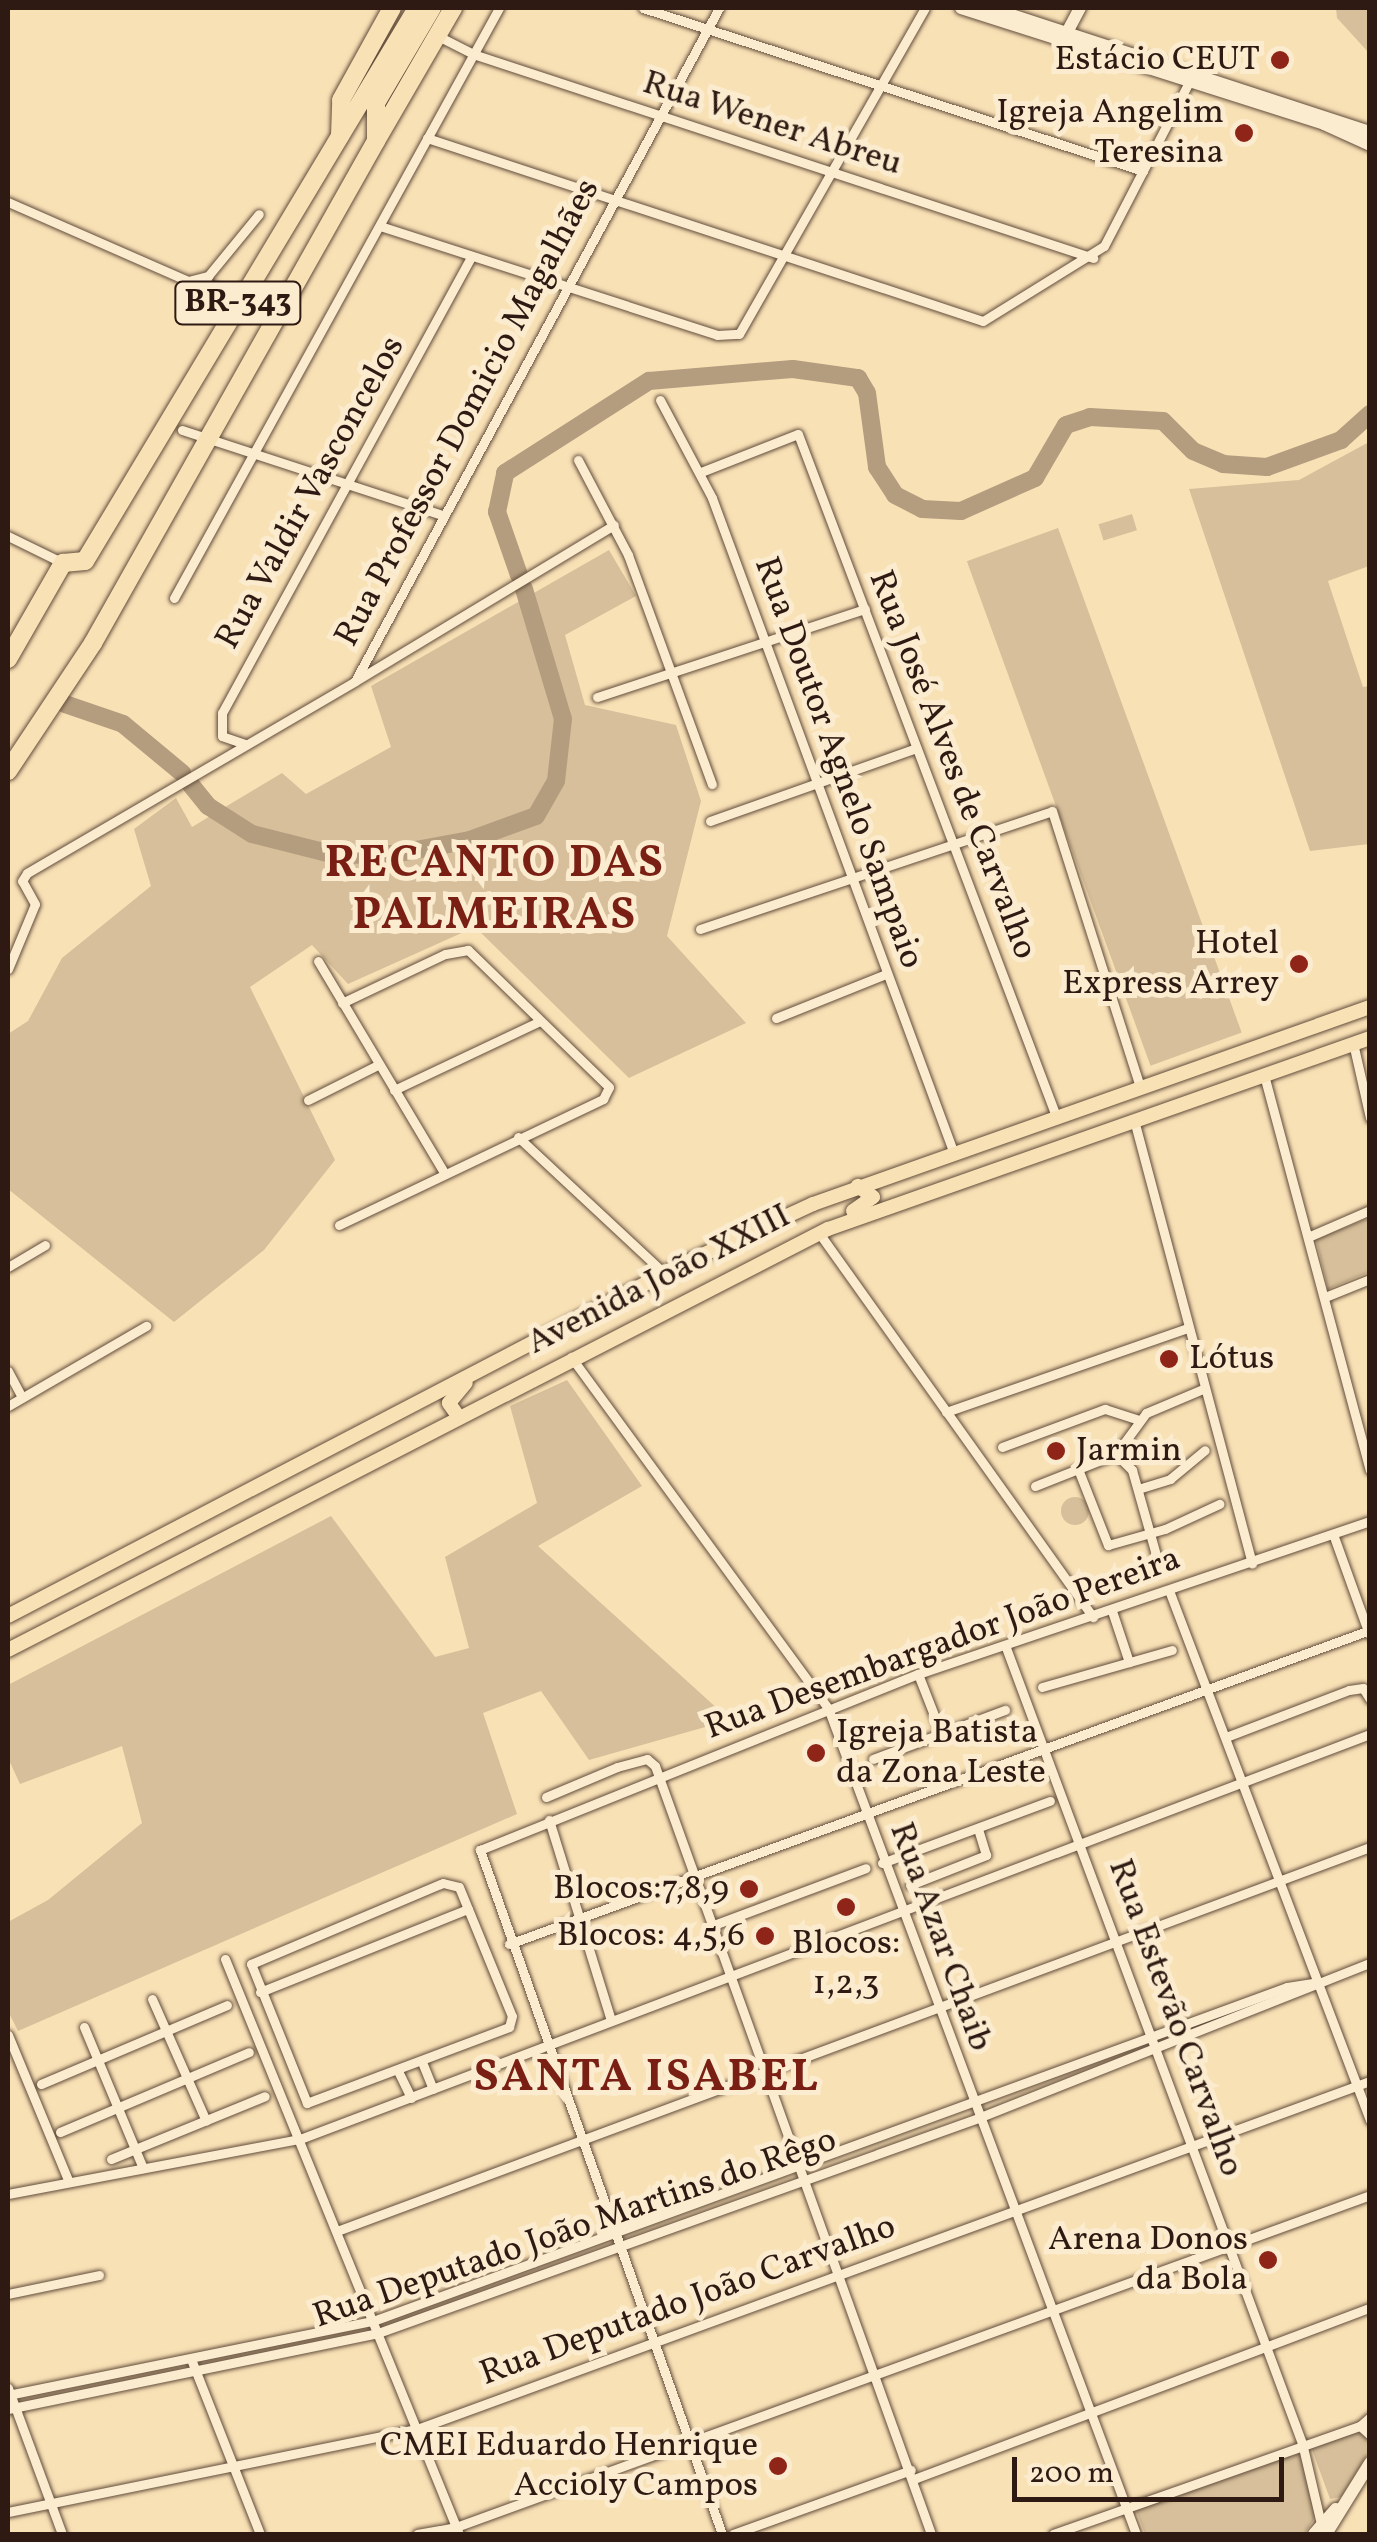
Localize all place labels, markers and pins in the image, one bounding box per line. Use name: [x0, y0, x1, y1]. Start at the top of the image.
place label: Estácio CEUT: [1054, 39, 1260, 81]
marker: Estácio CEUT: [1269, 49, 1291, 71]
place label: Igreja Angelim Teresina: [996, 92, 1224, 174]
marker: Igreja Angelim Teresina: [1233, 122, 1255, 144]
place label: Hotel Express Arrey: [1062, 923, 1279, 1005]
marker: Hotel Express Arrey: [1288, 953, 1310, 975]
place label: Lótus: [1189, 1338, 1274, 1380]
marker: Lótus: [1158, 1348, 1180, 1370]
place label: Jarmin: [1076, 1430, 1182, 1472]
marker: Jarmin: [1045, 1440, 1067, 1462]
place label: Igreja Batista da Zona Leste: [836, 1712, 1046, 1794]
marker: Igreja Batista da Zona Leste: [805, 1742, 827, 1764]
place label: Blocos:7,8,9: [553, 1868, 729, 1910]
marker: Blocos:7,8,9: [738, 1878, 760, 1900]
marker: Blocos: 1,2,3: [835, 1896, 857, 1918]
place label: Blocos: 4,5,6: [557, 1915, 745, 1957]
place label: Blocos: 1,2,3: [792, 1923, 900, 2005]
marker: Blocos: 4,5,6: [754, 1925, 776, 1947]
place label: Arena Donos da Bola: [1048, 2219, 1248, 2301]
marker: Arena Donos da Bola: [1257, 2249, 1279, 2271]
place label: CMEI Eduardo Henrique Accioly Campos: [380, 2425, 758, 2507]
marker: CMEI Eduardo Henrique Accioly Campos: [767, 2455, 789, 2477]

